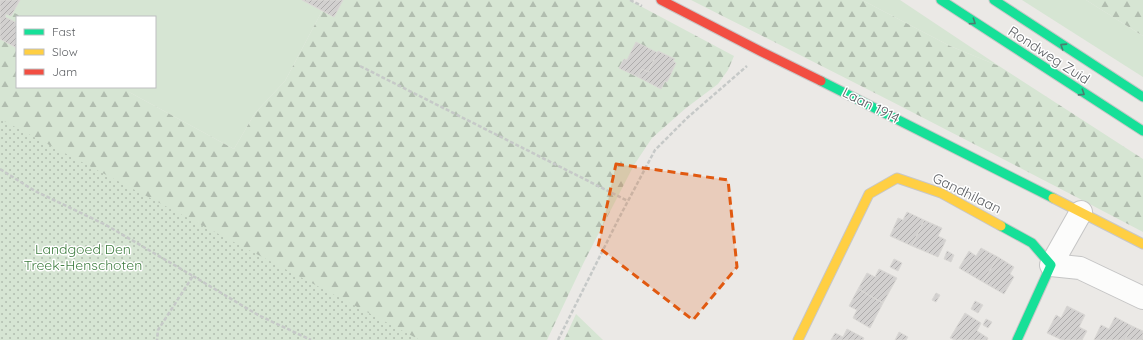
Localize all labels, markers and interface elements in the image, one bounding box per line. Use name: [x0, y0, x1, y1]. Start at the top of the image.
legend: [16, 16, 156, 88]
one-way arrow: [969, 17, 976, 24]
street label: Rondweg Zuid: [1005, 22, 1093, 88]
text: Fast: [52, 24, 76, 39]
one-way arrow: [1060, 43, 1067, 51]
text: Slow: [52, 44, 78, 59]
text: Jam: [52, 64, 77, 79]
street label: Laan 1914: [839, 83, 903, 127]
one-way arrow: [1078, 88, 1085, 95]
street label: Gandhilaan: [930, 169, 1004, 217]
park label: Landgoed Den Treek-Henschoten: [24, 240, 142, 274]

